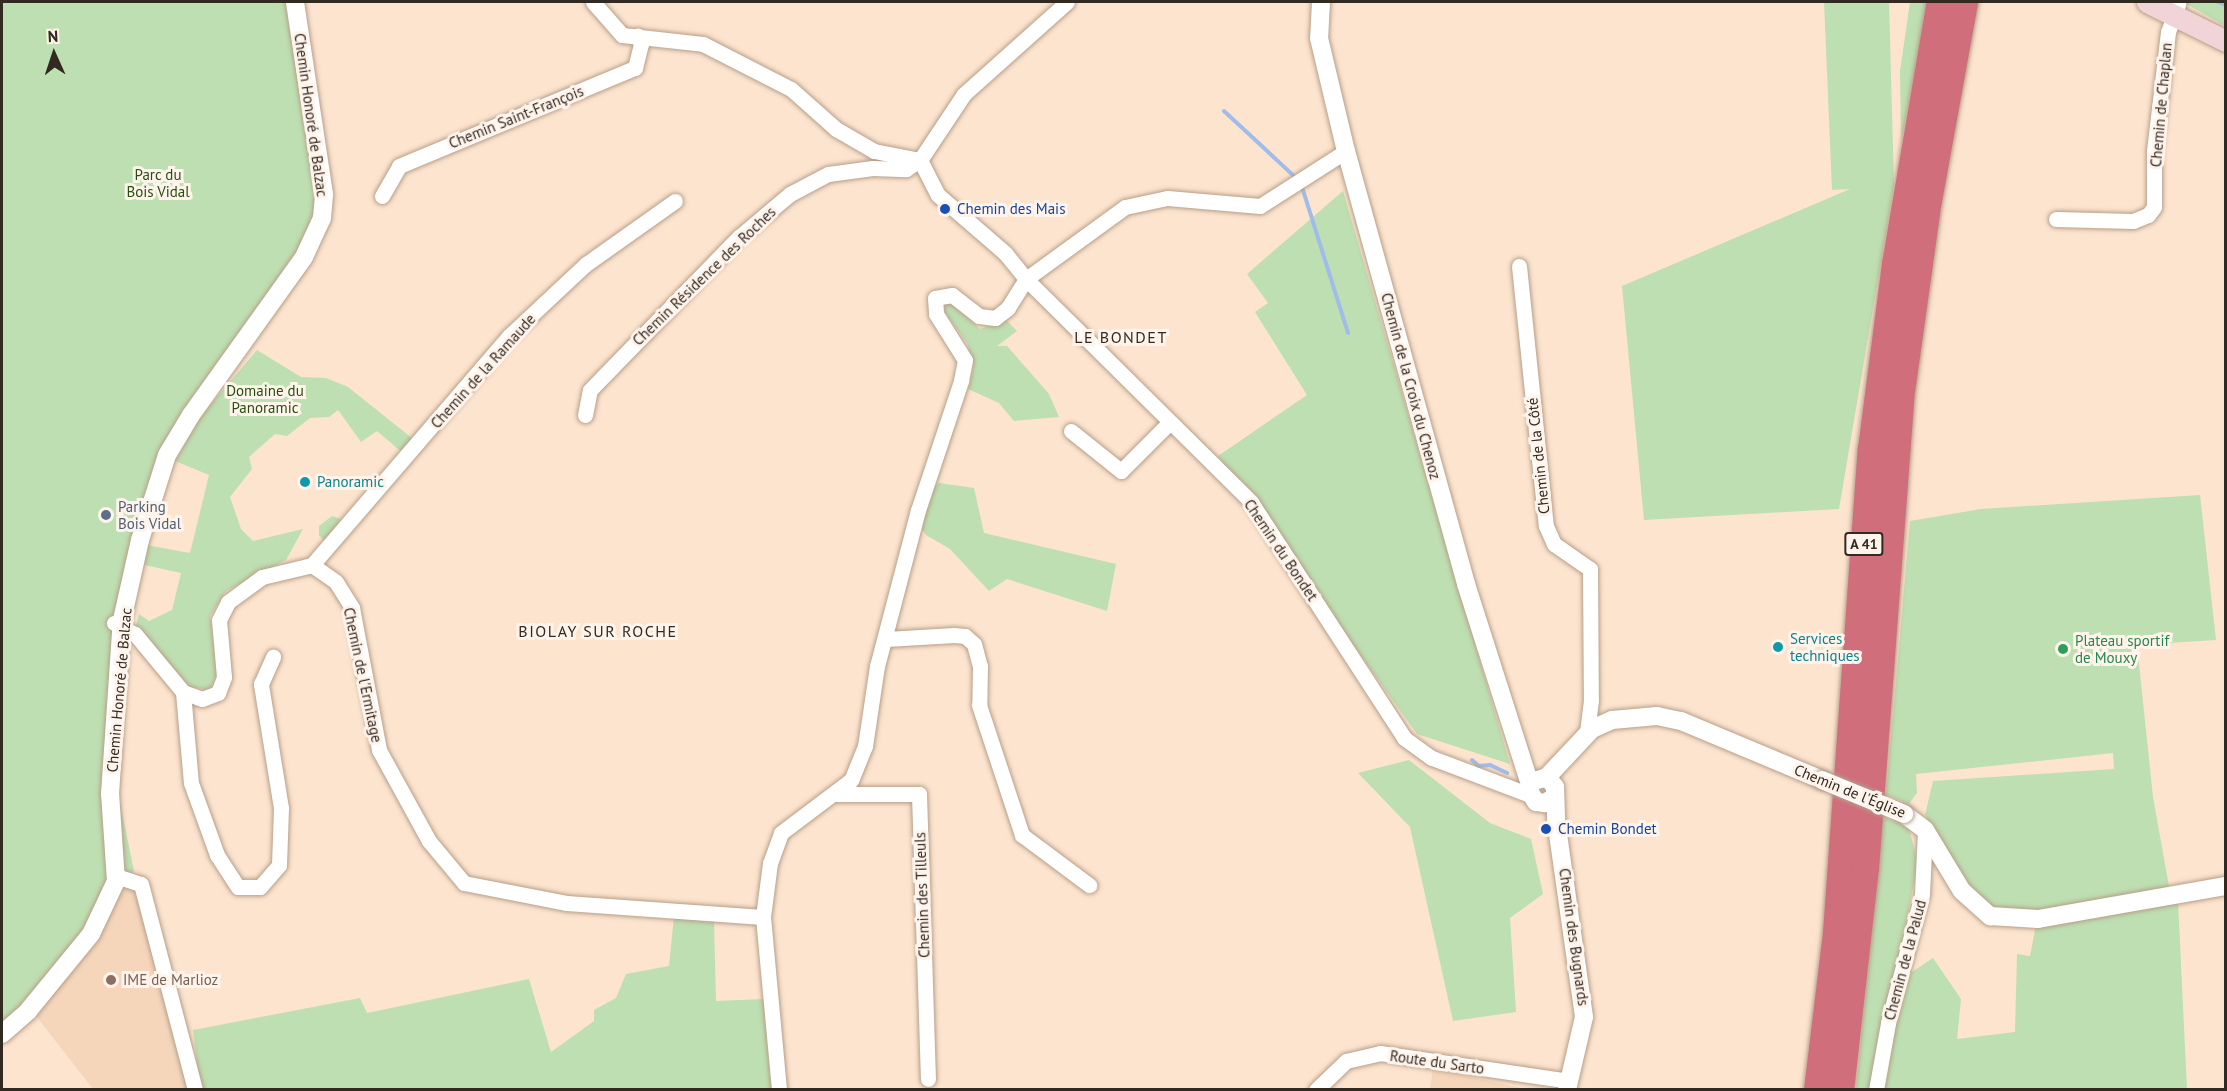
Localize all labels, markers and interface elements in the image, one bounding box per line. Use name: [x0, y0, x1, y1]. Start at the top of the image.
north arrow: [24, 24, 84, 84]
text: N: [47, 26, 59, 46]
street label: Chemin Honoré de Balzac: [291, 32, 331, 198]
street label: Chemin de Chaplan: [2147, 42, 2175, 168]
street label: Chemin Saint-François: [446, 82, 586, 152]
park label: Parc du Bois Vidal: [126, 165, 190, 200]
place label: Chemin des Mais: [957, 200, 1065, 218]
marker: Chemin des Mais: [938, 202, 952, 216]
street label: Chemin Résidence des Roches: [629, 203, 779, 349]
street label: Chemin de la Croix du Chenoz: [1377, 291, 1445, 481]
street label: Chemin de la Ramaude: [427, 310, 539, 432]
district label: LE BONDET: [1074, 327, 1168, 347]
park label: Domaine du Panoramic: [226, 381, 304, 416]
street label: Chemin de la Côté: [1523, 397, 1553, 515]
place label: Panoramic: [317, 473, 384, 491]
marker: Panoramic: [298, 475, 312, 489]
street label: Chemin du Bondet: [1240, 496, 1322, 604]
place label: Parking Bois Vidal: [118, 497, 182, 532]
marker: Parking Bois Vidal: [99, 508, 113, 522]
road number: A 41: [1843, 533, 1885, 555]
street label: Chemin de l'Ermitage: [340, 606, 386, 744]
street label: Chemin Honoré de Balzac: [103, 607, 135, 773]
district label: BIOLAY SUR ROCHE: [518, 621, 678, 641]
place label: Services techniques: [1790, 629, 1860, 664]
place label: Plateau sportif de Mouxy: [2075, 631, 2169, 666]
marker: Services techniques: [1771, 640, 1785, 654]
marker: Plateau sportif de Mouxy: [2056, 642, 2070, 656]
street label: Chemin de l'Église: [1792, 760, 1908, 822]
place label: Chemin Bondet: [1558, 820, 1657, 838]
marker: Chemin Bondet: [1539, 822, 1553, 836]
street label: Chemin des Tilleuls: [911, 832, 933, 958]
street label: Chemin des Bugnards: [1555, 867, 1593, 1007]
street label: Chemin de la Palud: [1880, 898, 1930, 1022]
place label: IME de Marlioz: [123, 971, 218, 989]
marker: IME de Marlioz: [104, 973, 118, 987]
street label: Route du Sarto: [1389, 1046, 1485, 1078]

